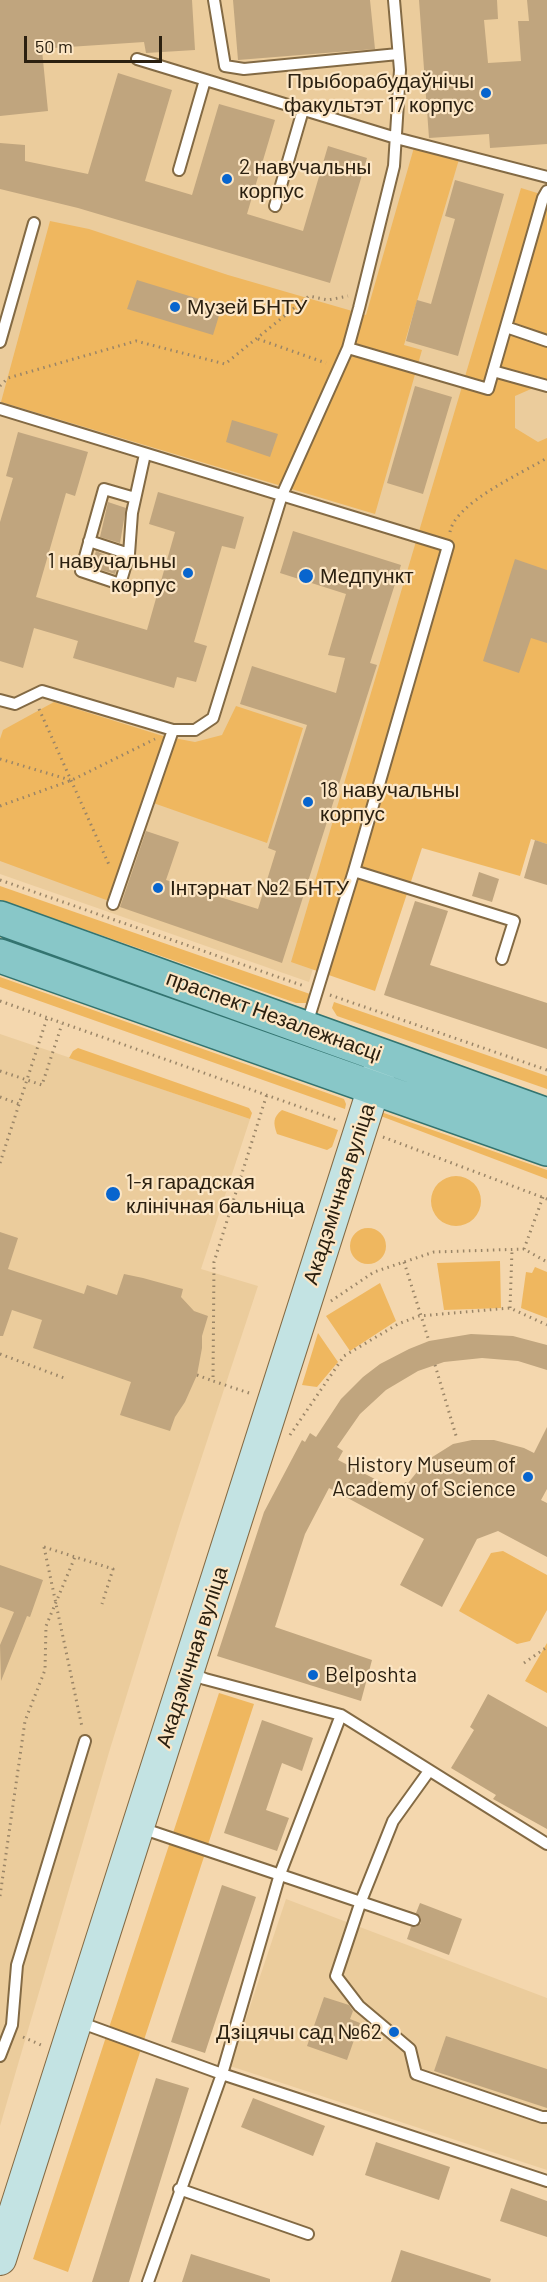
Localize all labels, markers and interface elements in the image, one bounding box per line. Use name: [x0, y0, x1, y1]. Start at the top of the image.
scale bar: [27, 24, 165, 62]
text: 50 m: [35, 35, 73, 57]
place label: Прыборабудаўнічы факультэт 17 корпус: [284, 68, 474, 118]
marker: Прыборабудаўнічы факультэт 17 корпус: [479, 86, 493, 100]
place label: 2 навучальны корпус: [239, 154, 371, 204]
marker: 2 навучальны корпус: [220, 172, 234, 186]
place label: Музей БНТУ: [187, 294, 307, 320]
marker: Музей БНТУ: [168, 300, 182, 314]
place label: 1 навучальны корпус: [47, 548, 176, 598]
place label: Медпункт: [320, 563, 414, 589]
marker: 1 навучальны корпус: [181, 566, 195, 580]
marker: Медпункт: [297, 567, 315, 585]
place label: 18 навучальны корпус: [320, 777, 459, 827]
marker: 18 навучальны корпус: [301, 795, 315, 809]
place label: Інтэрнат №2 БНТУ: [170, 875, 349, 901]
marker: Інтэрнат №2 БНТУ: [151, 881, 165, 895]
street label: праспект Незалежнасці: [163, 965, 385, 1067]
street label: Акадэмічная вуліца: [298, 1100, 380, 1288]
place label: 1-я гарадская клінічная бальніца: [126, 1169, 305, 1219]
marker: 1-я гарадская клінічная бальніца: [104, 1185, 122, 1203]
place label: History Museum of Academy of Science: [332, 1452, 516, 1502]
marker: History Museum of Academy of Science: [521, 1470, 535, 1484]
street label: Акадэмічная вуліца: [151, 1563, 233, 1751]
place label: Belposhta: [325, 1662, 417, 1688]
marker: Belposhta: [306, 1668, 320, 1682]
place label: Дзіцячы сад №62: [216, 2019, 382, 2045]
marker: Дзіцячы сад №62: [387, 2025, 401, 2039]

